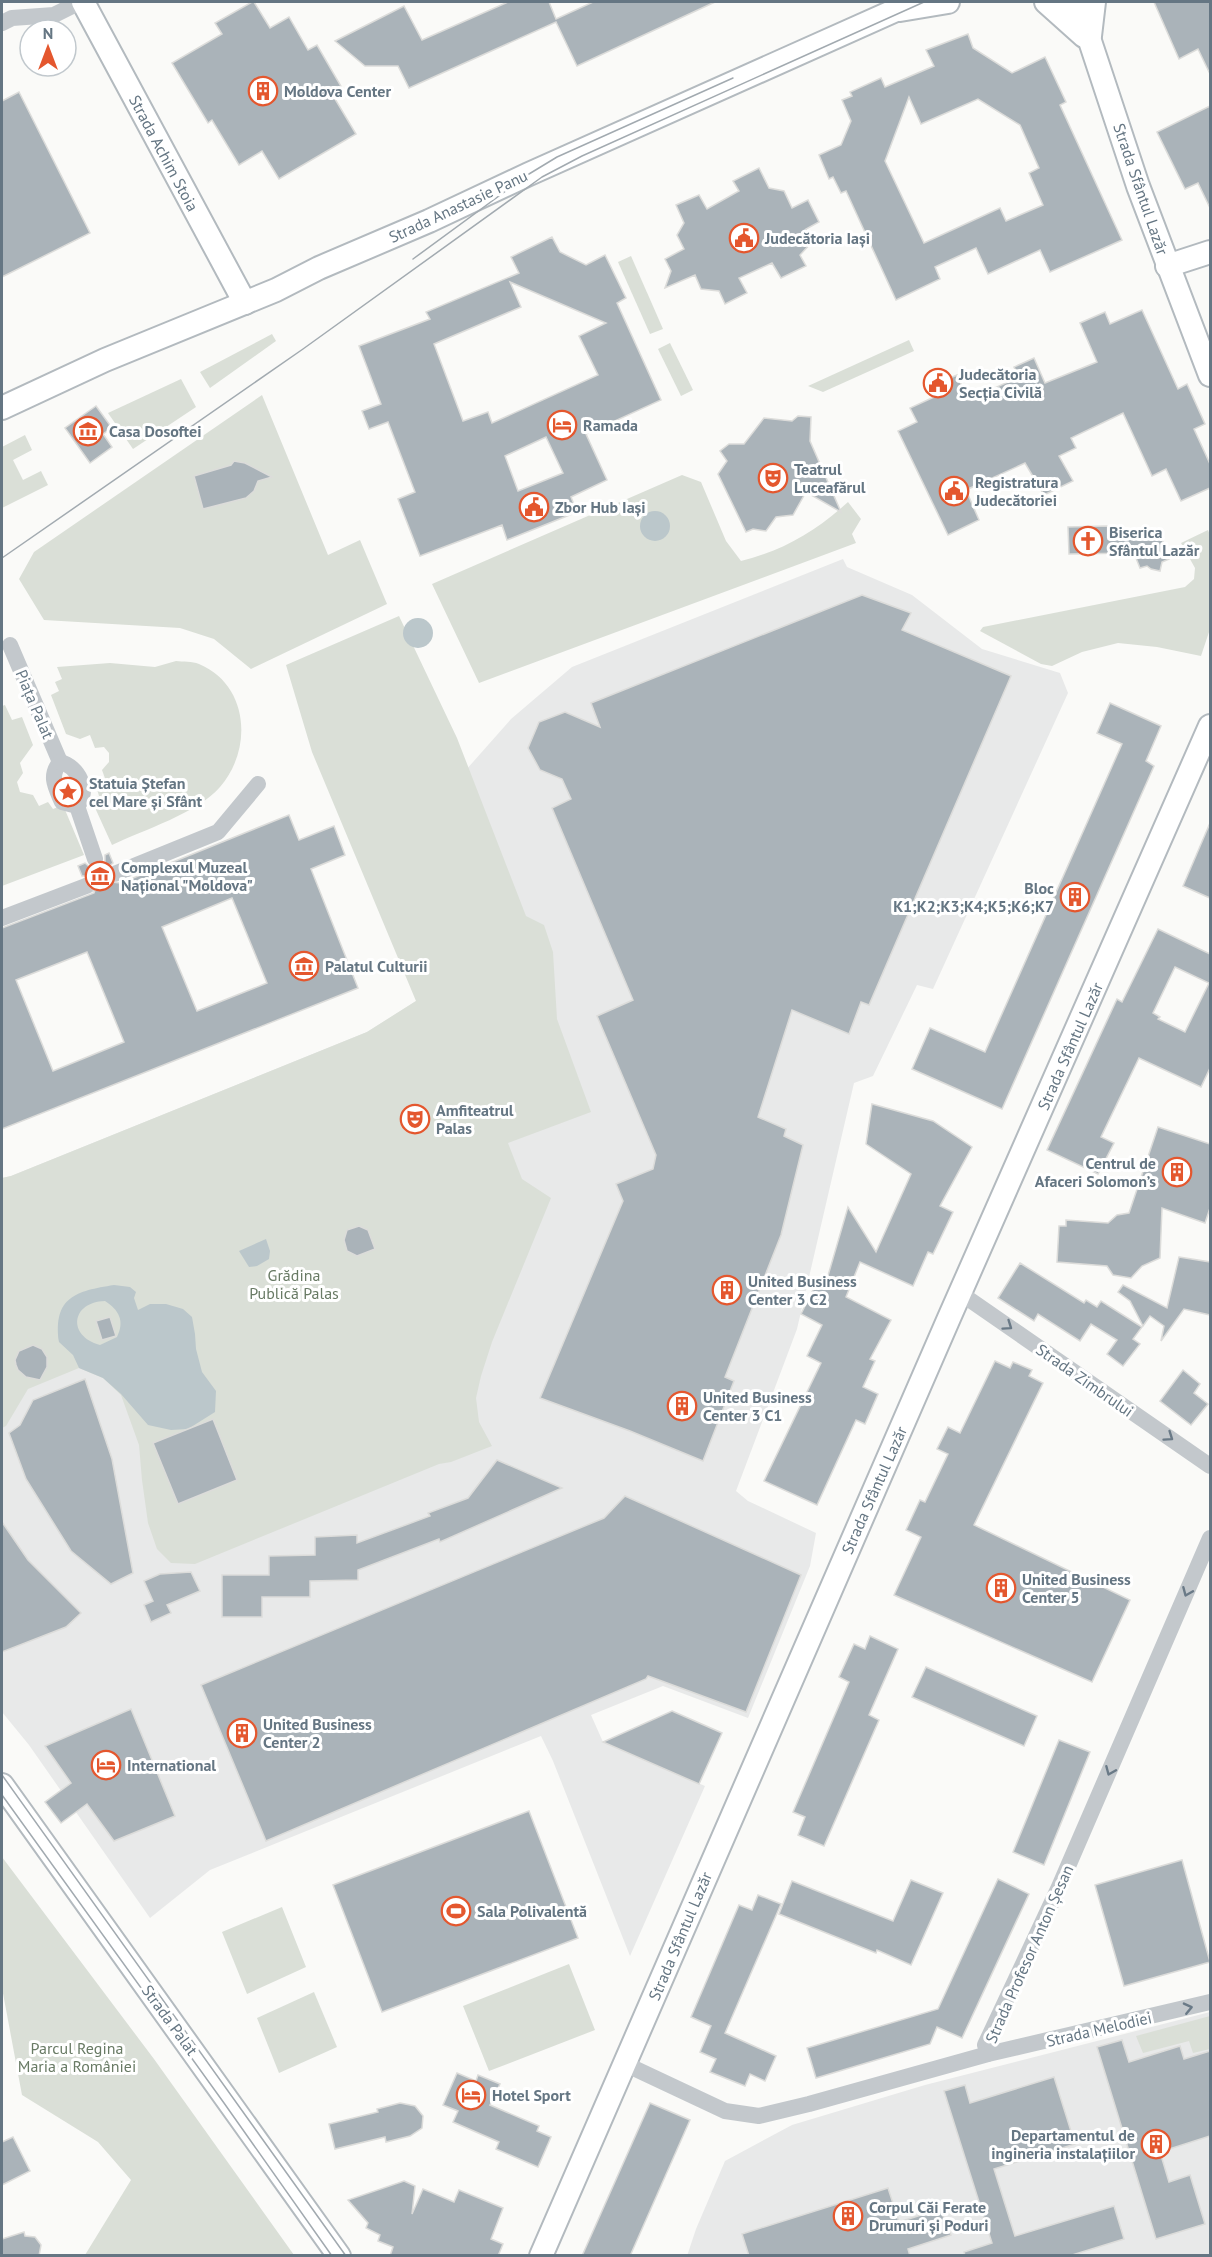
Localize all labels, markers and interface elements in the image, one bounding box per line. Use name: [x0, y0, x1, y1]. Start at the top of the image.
north arrow: [18, 18, 78, 78]
text: N: [43, 23, 53, 43]
building icon: Moldova Center: [247, 75, 279, 107]
place label: Moldova Center: [284, 81, 391, 101]
street label: Strada Achim Stoia: [125, 91, 203, 215]
street label: Strada Sfântul Lazăr: [1109, 121, 1173, 258]
street label: Strada Anastasie Panu: [385, 165, 531, 247]
public building icon: Judecătoria Iași: [728, 222, 760, 254]
place label: Judecătoria Iași: [764, 228, 870, 248]
place label: Judecătoria Secția Civilă: [958, 364, 1042, 402]
public building icon: Judecătoria Secția Civilă: [922, 367, 954, 399]
hotel icon: Ramada: [546, 409, 578, 441]
museum icon: Casa Dosoftei: [72, 415, 104, 447]
place label: Ramada: [583, 415, 638, 435]
place label: Casa Dosoftei: [109, 421, 201, 441]
place label: Teatrul Luceafărul: [794, 459, 866, 497]
theatre icon: Teatrul Luceafărul: [757, 462, 789, 494]
place label: Registratura Judecătoriei: [974, 472, 1058, 510]
public building icon: Registratura Judecătoriei: [938, 475, 970, 507]
public building icon: Zbor Hub Iași: [518, 491, 550, 523]
place label: Zbor Hub Iași: [555, 497, 646, 517]
place label: Biserica Sfântul Lazăr: [1109, 522, 1200, 560]
church icon: Biserica Sfântul Lazăr: [1072, 525, 1104, 557]
street label: Piața Palat: [12, 666, 59, 742]
place label: Statuia Ștefan cel Mare și Sfânt: [89, 773, 202, 811]
place icon: Statuia Ștefan cel Mare și Sfânt: [52, 776, 84, 808]
place label: Complexul Muzeal Național "Moldova": [121, 857, 253, 895]
museum icon: Complexul Muzeal Național "Moldova": [84, 860, 116, 892]
place label: Bloc K1;K2;K3;K4;K5;K6;K7: [893, 878, 1054, 916]
building icon: Bloc K1;K2;K3;K4;K5;K6;K7: [1059, 881, 1091, 913]
museum icon: Palatul Culturii: [288, 950, 320, 982]
place label: Palatul Culturii: [325, 956, 428, 976]
street label: Strada Sfântul Lazăr: [1033, 978, 1107, 1113]
place label: Amfiteatrul Palas: [436, 1100, 514, 1138]
theatre icon: Amfiteatrul Palas: [399, 1103, 431, 1135]
place label: Centrul de Afaceri Solomon’s: [1035, 1153, 1156, 1191]
building icon: Centrul de Afaceri Solomon’s: [1161, 1156, 1193, 1188]
park label: Grădina Publică Palas: [249, 1265, 339, 1303]
place label: United Business Center 3 C2: [748, 1271, 857, 1309]
building icon: United Business Center 3 C2: [711, 1274, 743, 1306]
one-way arrow: [1002, 1319, 1013, 1330]
street label: Strada Zimbrului: [1033, 1339, 1137, 1421]
place label: United Business Center 3 C1: [703, 1387, 812, 1425]
building icon: United Business Center 3 C1: [666, 1390, 698, 1422]
street label: Strada Sfântul Lazăr: [837, 1422, 911, 1557]
one-way arrow: [1162, 1430, 1173, 1441]
place label: United Business Center 5: [1022, 1569, 1131, 1607]
building icon: United Business Center 5: [985, 1572, 1017, 1604]
one-way arrow: [1182, 1585, 1194, 1596]
place label: United Business Center 2: [263, 1714, 372, 1752]
building icon: United Business Center 2: [226, 1717, 258, 1749]
hotel icon: International: [90, 1749, 122, 1781]
place label: International: [127, 1755, 216, 1775]
one-way arrow: [1105, 1764, 1117, 1775]
street label: Strada Profesor Anton Șesan: [981, 1862, 1077, 2046]
street label: Strada Sfântul Lazăr: [644, 1868, 716, 2003]
sports icon: Sala Polivalentă: [440, 1895, 472, 1927]
place label: Sala Polivalentă: [477, 1901, 587, 1921]
street label: Strada Palat: [138, 1981, 203, 2060]
one-way arrow: [1183, 2002, 1193, 2015]
street label: Strada Melodiei: [1044, 2007, 1154, 2051]
park label: Parcul Regina Maria a României: [18, 2038, 136, 2076]
hotel icon: Hotel Sport: [455, 2079, 487, 2111]
place label: Hotel Sport: [492, 2085, 571, 2105]
place label: Departamentul de ingineria instalațiilor: [991, 2125, 1135, 2163]
building icon: Departamentul de ingineria instalațiilor: [1140, 2128, 1172, 2160]
place label: Corpul Căi Ferate Drumuri și Poduri: [869, 2197, 988, 2235]
building icon: Corpul Căi Ferate Drumuri și Poduri: [832, 2200, 864, 2232]

